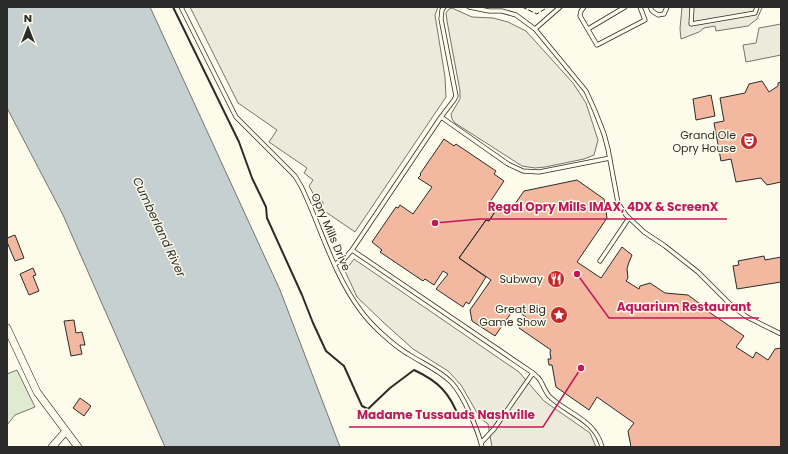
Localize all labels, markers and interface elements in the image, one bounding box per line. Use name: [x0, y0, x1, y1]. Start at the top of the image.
north arrow: [8, 8, 48, 48]
text: N: [24, 10, 32, 26]
place label: Grand Ole Opry House: [672, 127, 736, 156]
theatre icon: Grand Ole Opry House: [739, 131, 759, 151]
water label: Cumberland River: [129, 174, 190, 280]
street label: Opry Mills Drive: [307, 191, 355, 274]
callout: Regal Opry Mills IMAX, 4DX & ScreenX: [480, 195, 727, 219]
text: Regal Opry Mills IMAX, 4DX & ScreenX: [488, 198, 719, 215]
restaurant icon: Subway: [546, 269, 566, 289]
place label: Subway: [499, 271, 544, 287]
callout: Aquarium Restaurant: [609, 294, 759, 318]
text: Aquarium Restaurant: [617, 298, 751, 315]
place label: Great Big Game Show: [479, 301, 546, 330]
place icon: Great Big Game Show: [549, 305, 569, 325]
callout: Madame Tussauds Nashville: [349, 403, 543, 427]
text: Madame Tussauds Nashville: [357, 406, 535, 423]

